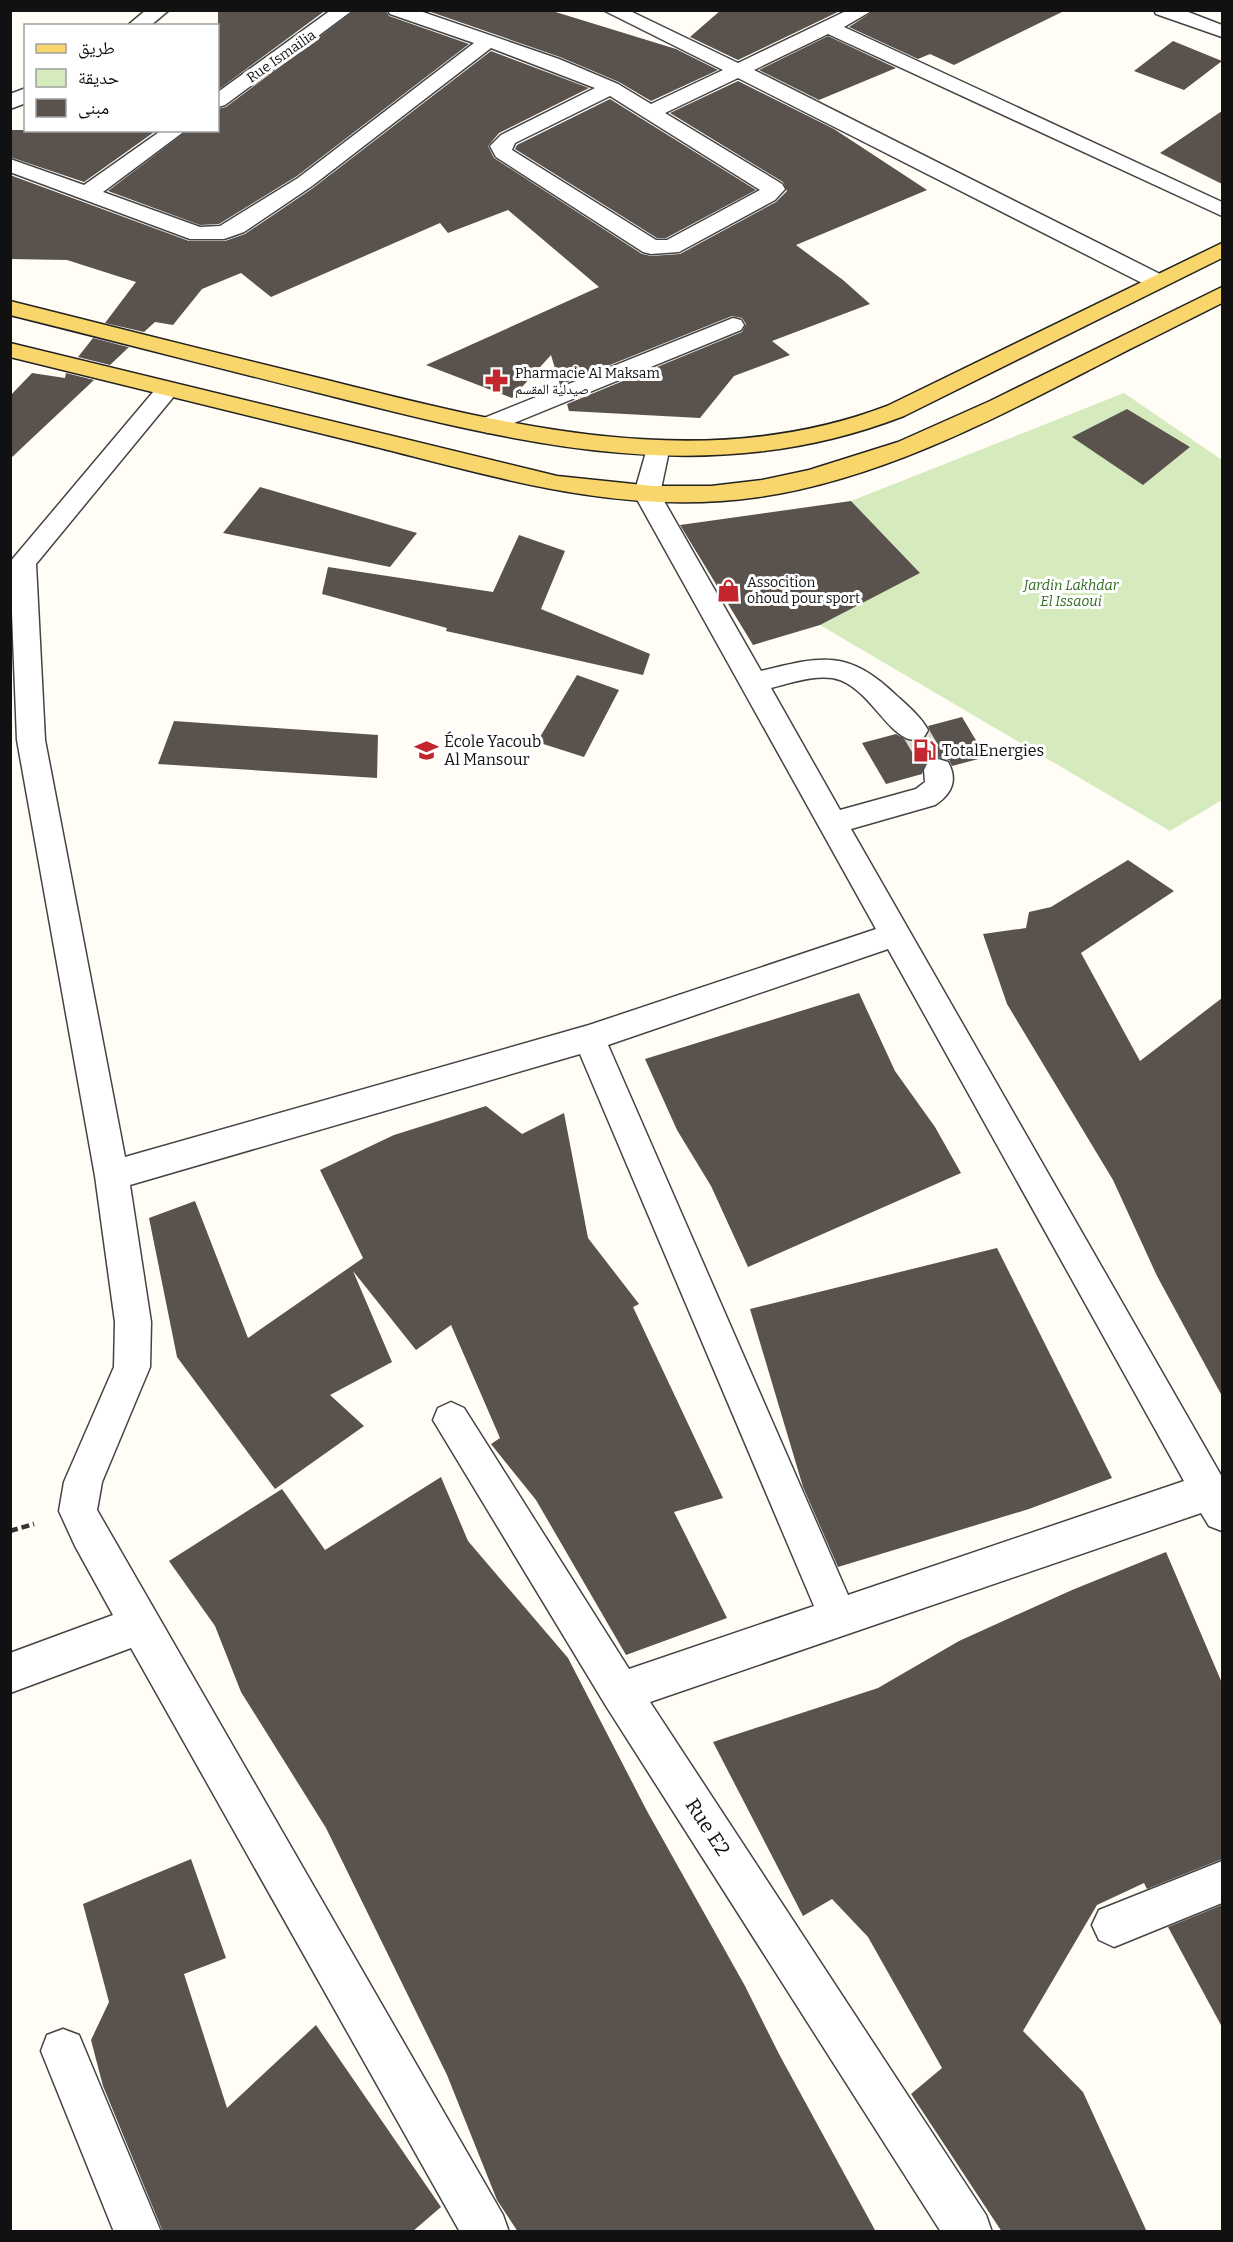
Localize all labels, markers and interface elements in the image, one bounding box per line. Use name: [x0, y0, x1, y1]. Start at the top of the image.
legend: [24, 24, 219, 132]
street label: Rue Ismailia: [243, 26, 319, 86]
text: طريق: [78, 37, 115, 59]
text: حديقة: [78, 67, 119, 89]
text: مبنى: [78, 97, 109, 119]
place label: Pharmacie Al Maksam صيدلية المقسم: [515, 365, 661, 399]
pharmacy icon: Pharmacie Al Maksam صيدلية المقسم: [484, 368, 510, 394]
place label: Assocition ohoud pour sport: [747, 574, 860, 607]
shop icon: Assocition ohoud pour sport: [716, 577, 742, 603]
park label: Jardin Lakhdar El Issaoui: [1022, 577, 1120, 610]
place label: École Yacoub Al Mansour: [444, 731, 541, 769]
school or university icon: École Yacoub Al Mansour: [413, 737, 439, 763]
fuel station icon: TotalEnergies: [911, 737, 937, 763]
place label: TotalEnergies: [942, 741, 1044, 760]
street label: Rue E2: [681, 1794, 735, 1860]

